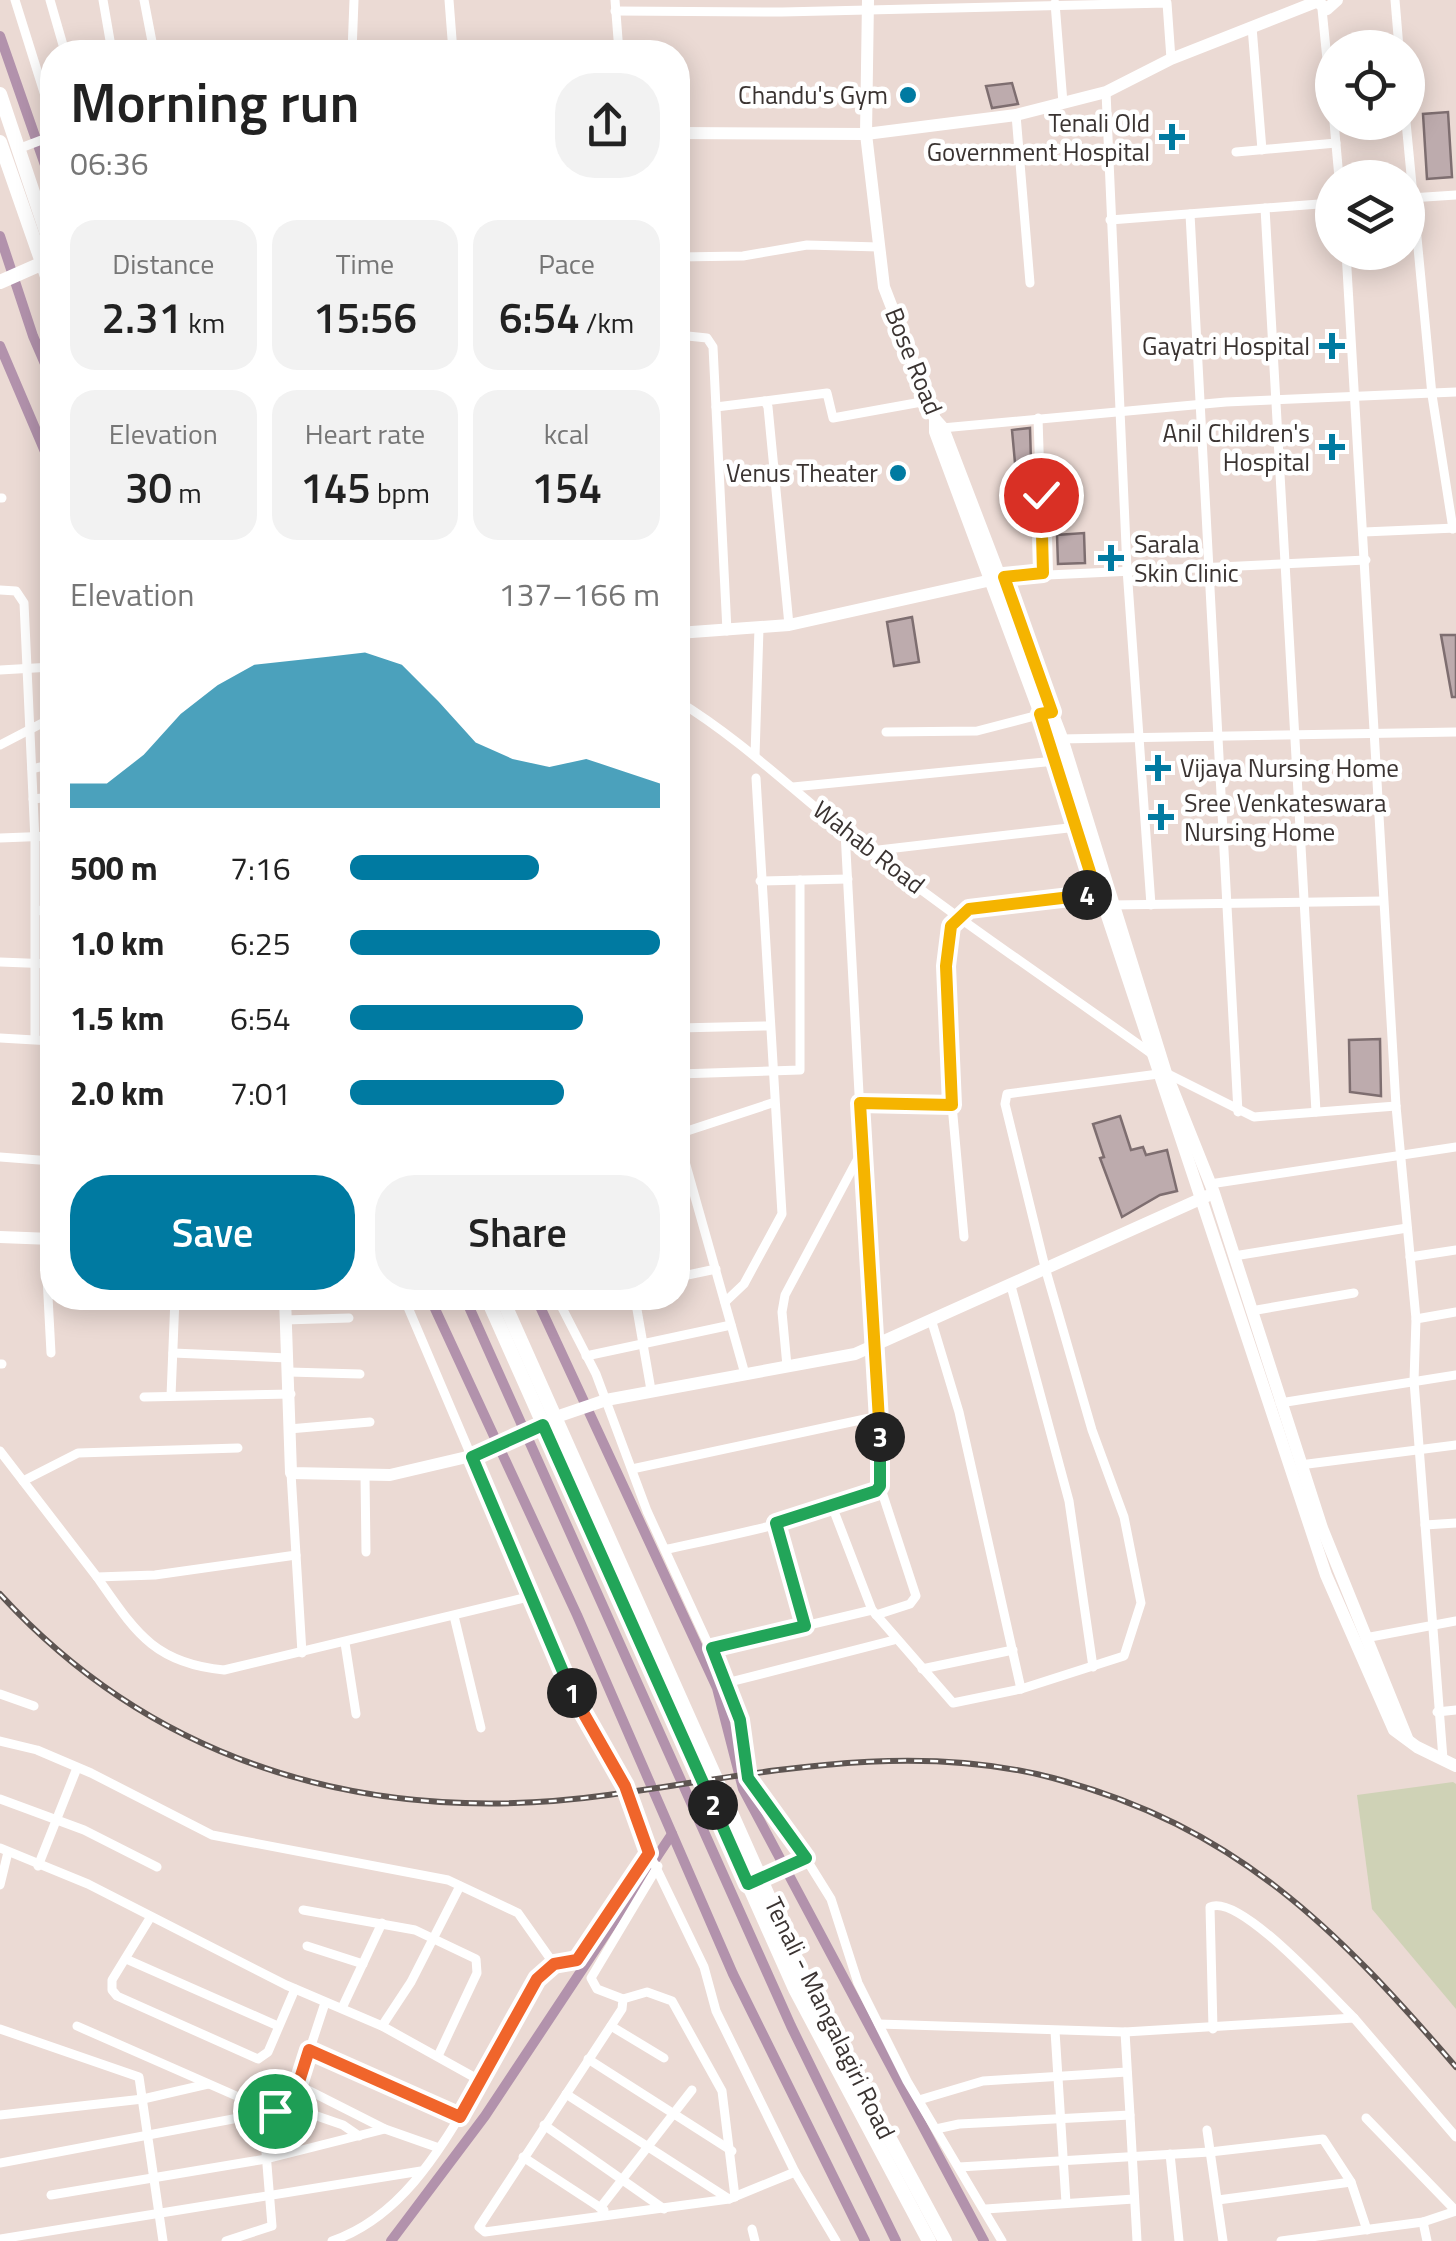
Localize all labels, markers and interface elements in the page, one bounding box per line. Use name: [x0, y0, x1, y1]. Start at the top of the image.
map controls: [1315, 30, 1425, 270]
button: locate: [1315, 30, 1425, 140]
text: Morning run: [70, 60, 359, 143]
button: share: [555, 73, 660, 178]
place label: Chandu's Gym: [738, 76, 888, 114]
marker: Chandu's Gym: [897, 84, 919, 106]
place label: Tenali Old Government Hospital: [927, 104, 1150, 171]
marker: Tenali Old Government Hospital: [1159, 124, 1185, 150]
text: 06:36: [70, 139, 149, 187]
button: layers: [1315, 160, 1425, 270]
text: Distance: [112, 242, 214, 285]
text: Time: [336, 242, 394, 285]
text: Pace: [538, 242, 595, 285]
text: 2.31: [102, 285, 182, 349]
text: 15:56: [313, 285, 417, 349]
text: 6:54: [499, 285, 580, 349]
text: km: [182, 301, 225, 344]
text: /km: [580, 301, 634, 344]
street label: Bose Road: [875, 302, 953, 420]
place label: Gayatri Hospital: [1142, 327, 1310, 365]
marker: Gayatri Hospital: [1319, 333, 1345, 359]
text: Elevation: [109, 412, 218, 455]
text: Heart rate: [305, 412, 425, 455]
text: kcal: [544, 412, 590, 455]
place label: Anil Children's Hospital: [1163, 414, 1310, 481]
marker: Anil Children's Hospital: [1319, 434, 1345, 460]
pin: [999, 453, 1084, 538]
place label: Venus Theater: [726, 454, 878, 492]
text: 30: [125, 455, 172, 519]
text: 145: [300, 455, 371, 519]
text: 154: [531, 455, 602, 519]
marker: Venus Theater: [887, 462, 909, 484]
icon: check: [1014, 468, 1069, 523]
text: m: [172, 471, 202, 514]
text: bpm: [371, 471, 430, 514]
place label: Sarala Skin Clinic: [1134, 525, 1239, 592]
marker: Sarala Skin Clinic: [1098, 545, 1124, 571]
text: Elevation: [70, 570, 194, 618]
text: 137–166 m: [498, 570, 660, 618]
place label: Vijaya Nursing Home: [1180, 749, 1399, 787]
marker: Vijaya Nursing Home: [1145, 755, 1171, 781]
place label: Sree Venkateswara Nursing Home: [1184, 784, 1387, 851]
street label: Wahab Road: [805, 791, 933, 903]
marker: Sree Venkateswara Nursing Home: [1148, 804, 1174, 830]
text: 500 m: [70, 844, 158, 892]
text: 7:16: [230, 844, 291, 892]
pin: 4: [1062, 870, 1112, 920]
text: 4: [1079, 873, 1095, 916]
text: 1.0 km: [70, 919, 164, 967]
text: 6:25: [230, 919, 291, 967]
text: 1.5 km: [70, 994, 164, 1042]
text: 6:54: [230, 994, 291, 1042]
text: 2.0 km: [70, 1069, 164, 1117]
text: 7:01: [230, 1069, 291, 1117]
button: Save: [70, 1175, 355, 1290]
button: Share: [375, 1175, 660, 1290]
pin: 3: [855, 1412, 905, 1462]
text: 3: [872, 1415, 888, 1458]
pin: 1: [547, 1668, 597, 1718]
text: 1: [564, 1671, 580, 1714]
pin: 2: [688, 1780, 738, 1830]
text: 2: [705, 1783, 721, 1826]
street label: Tenali - Mangalagiri Road: [755, 1890, 905, 2146]
pin: [233, 2069, 318, 2154]
icon: arrive: [248, 2084, 303, 2139]

